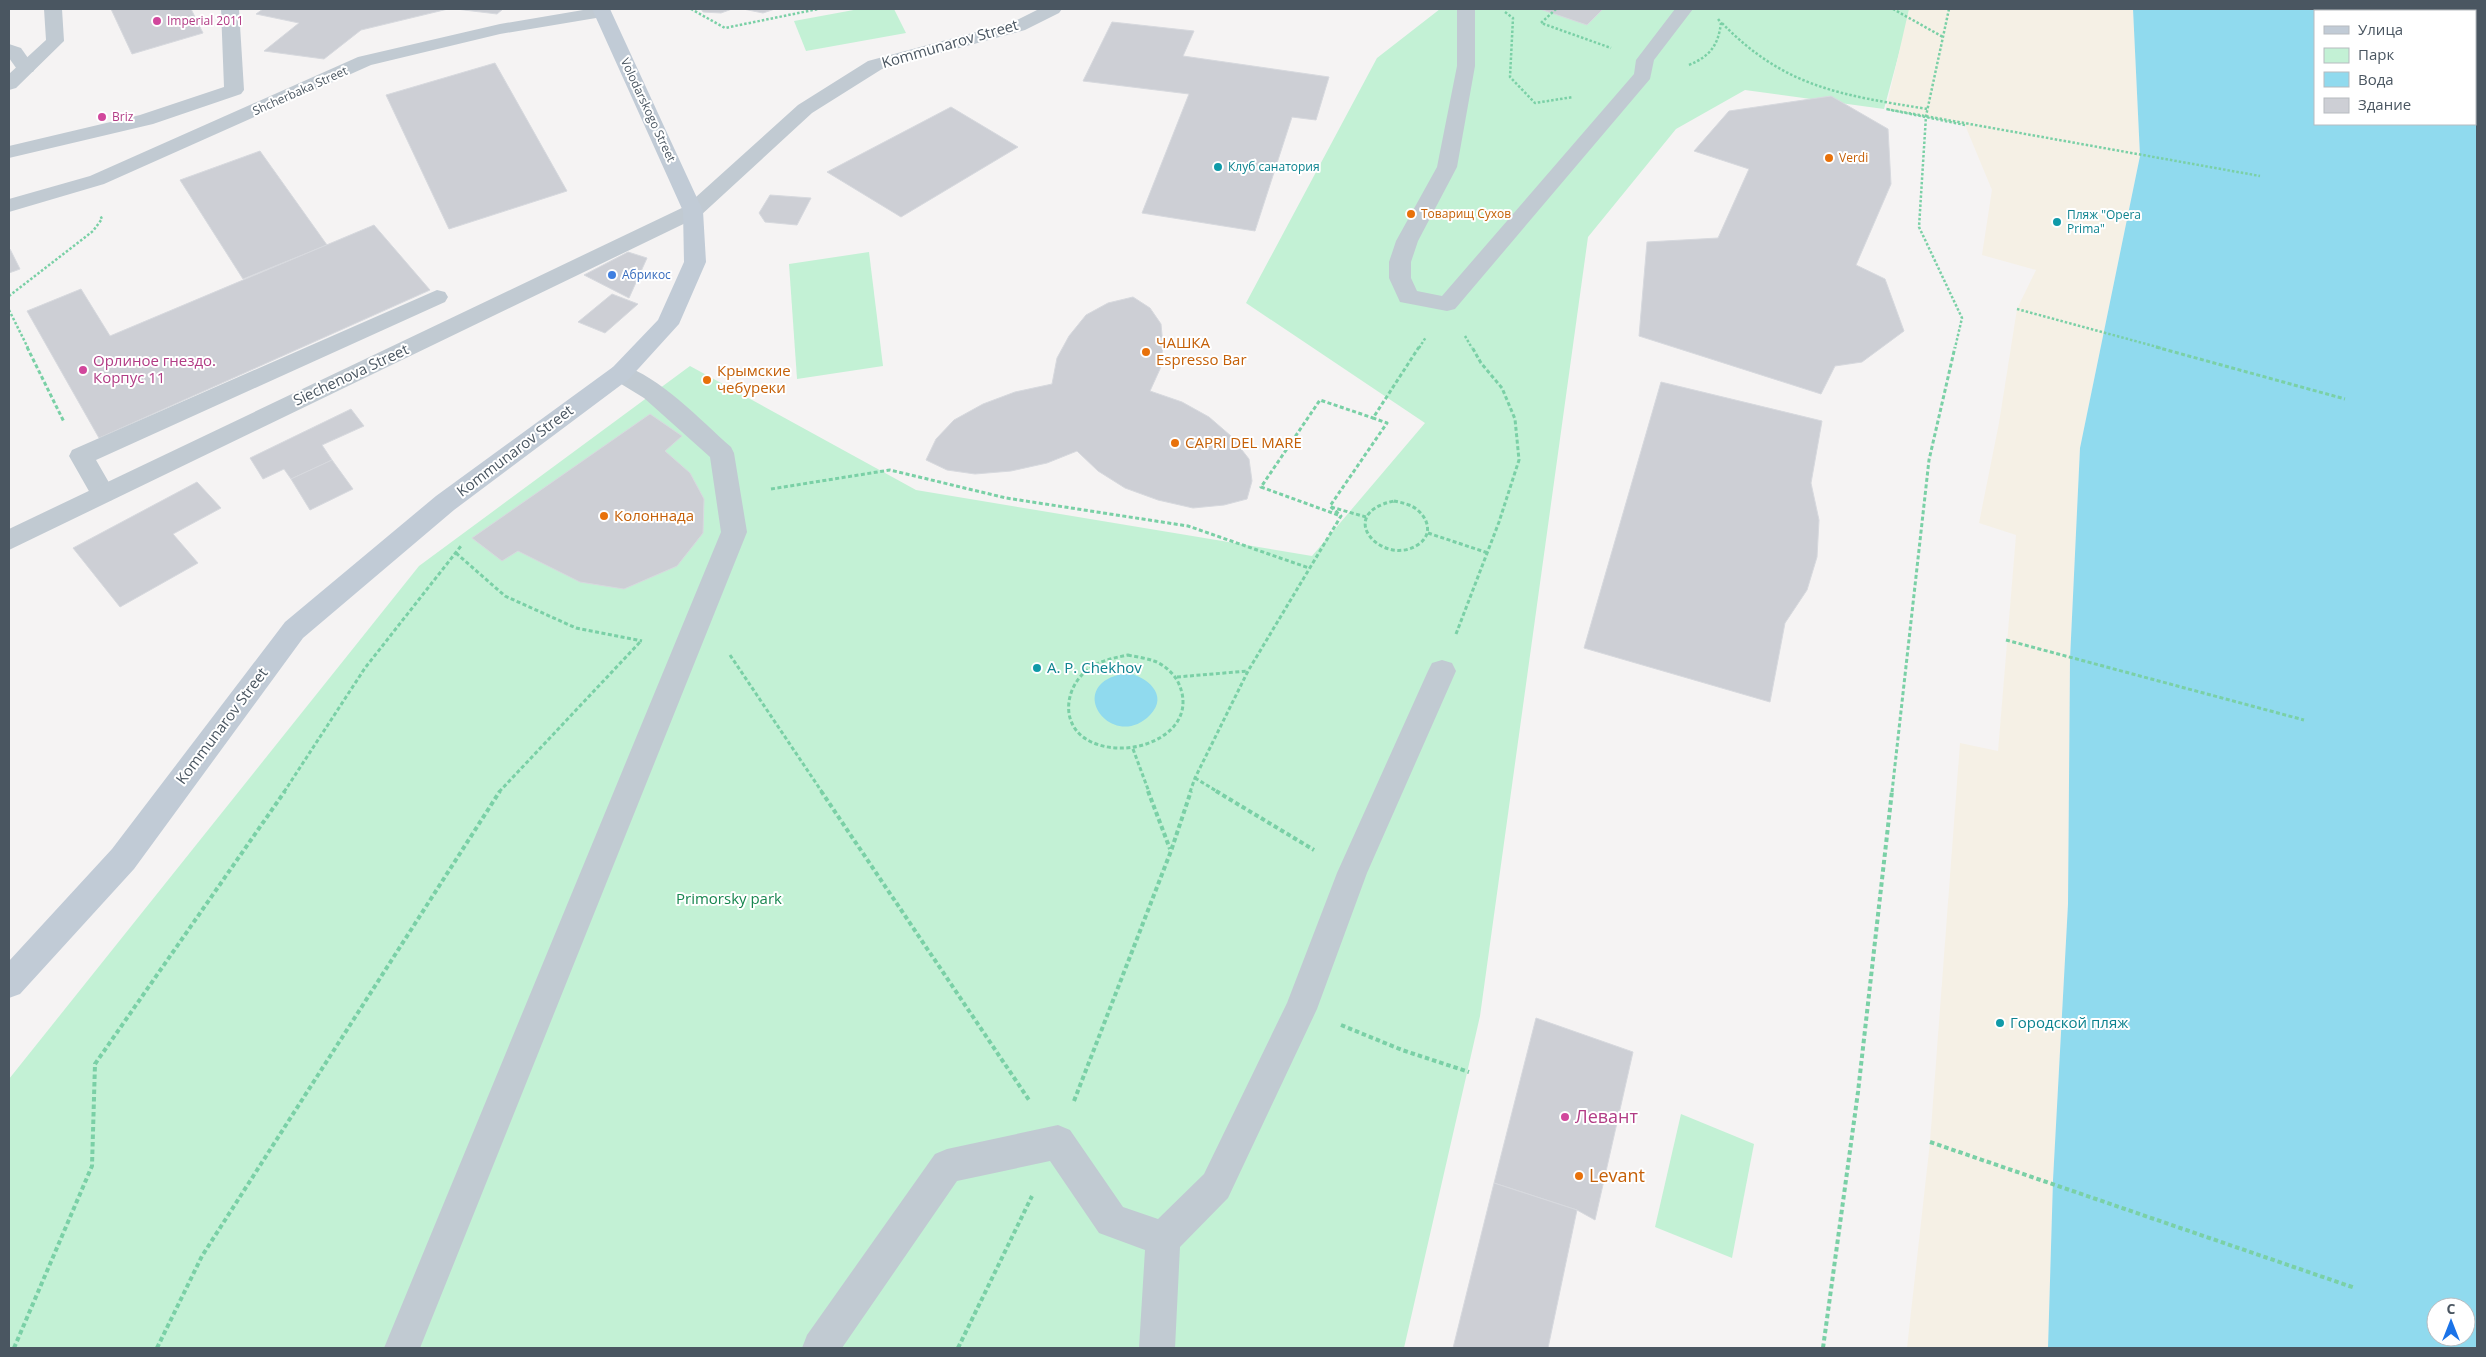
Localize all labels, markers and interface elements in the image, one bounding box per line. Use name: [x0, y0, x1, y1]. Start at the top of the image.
legend: [2314, 10, 2476, 125]
place label: Imperial 2011: [167, 12, 244, 29]
street label: Kommunarov Street: [879, 14, 1020, 72]
marker: Imperial 2011: [151, 15, 163, 27]
text: Улица: [2358, 19, 2403, 39]
text: Парк: [2358, 44, 2394, 64]
street label: Volodarskogo Street: [617, 55, 680, 165]
street label: Shcherbaka Street: [250, 62, 350, 119]
text: Вода: [2358, 69, 2394, 89]
text: Здание: [2358, 94, 2411, 114]
place label: Briz: [112, 108, 134, 125]
marker: Briz: [96, 111, 108, 123]
place label: Verdi: [1839, 149, 1868, 166]
marker: Verdi: [1823, 152, 1835, 164]
place label: Клуб санатория: [1228, 158, 1320, 175]
marker: Клуб санатория: [1212, 161, 1224, 173]
place label: Товарищ Сухов: [1421, 205, 1511, 222]
place label: Пляж "Opera Prima": [2067, 206, 2141, 237]
marker: Товарищ Сухов: [1405, 208, 1417, 220]
marker: Пляж "Opera Prima": [2051, 216, 2063, 228]
place label: Абрикос: [622, 266, 671, 283]
marker: Абрикос: [606, 269, 618, 281]
place label: ЧАШКА Espresso Bar: [1156, 332, 1247, 369]
street label: Siechenova Street: [290, 339, 411, 410]
marker: ЧАШКА Espresso Bar: [1140, 346, 1152, 358]
place label: Орлиное гнездо. Корпус 11: [93, 350, 216, 387]
place label: Крымские чебуреки: [717, 360, 791, 397]
marker: Орлиное гнездо. Корпус 11: [77, 364, 89, 376]
marker: Крымские чебуреки: [701, 374, 713, 386]
street label: Kommunarov Street: [452, 400, 577, 501]
place label: CAPRI DEL MARE: [1185, 432, 1302, 452]
marker: CAPRI DEL MARE: [1169, 437, 1181, 449]
place label: Колоннада: [614, 505, 694, 525]
marker: Колоннада: [598, 510, 610, 522]
place label: A. P. Chekhov: [1047, 657, 1142, 677]
marker: A. P. Chekhov: [1031, 662, 1043, 674]
street label: Kommunarov Street: [171, 663, 272, 788]
park label: Primorsky park: [676, 888, 782, 908]
place label: Городской пляж: [2010, 1012, 2128, 1032]
marker: Городской пляж: [1994, 1017, 2006, 1029]
place label: Левант: [1575, 1104, 1638, 1128]
marker: Левант: [1559, 1111, 1571, 1123]
place label: Levant: [1589, 1163, 1645, 1187]
marker: Levant: [1573, 1170, 1585, 1182]
north arrow: [2426, 1297, 2476, 1347]
text: С: [2447, 1299, 2456, 1318]

